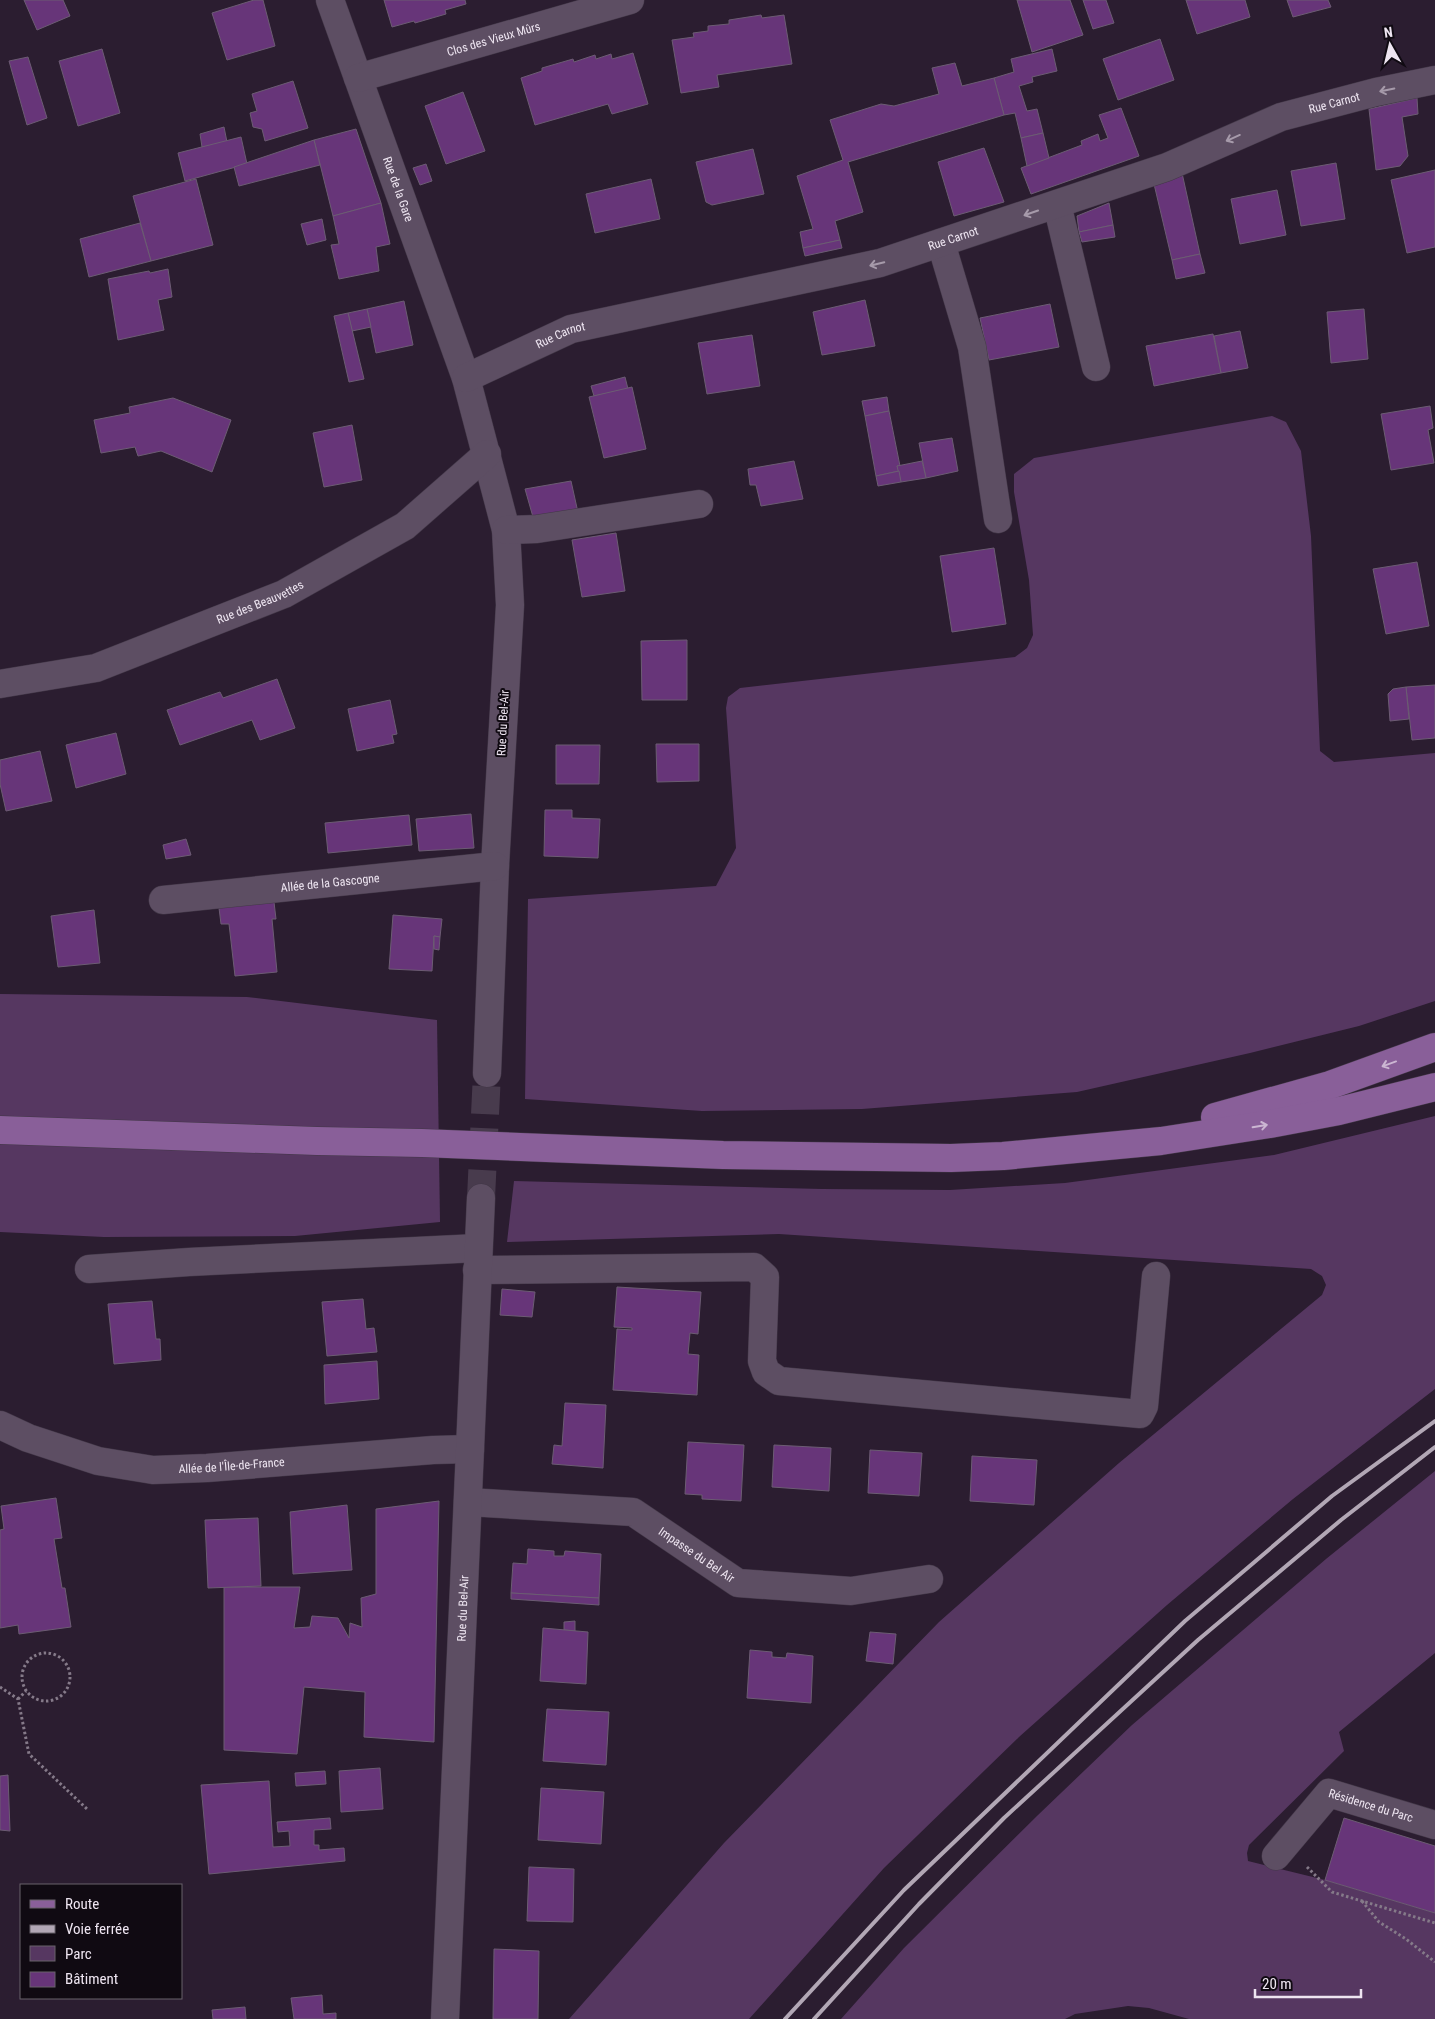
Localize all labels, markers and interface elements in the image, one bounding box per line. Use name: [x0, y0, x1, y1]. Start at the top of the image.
street label: Clos des Vieux Mûrs: [445, 19, 542, 59]
north arrow: [1365, 20, 1415, 70]
text: N: [1383, 24, 1394, 41]
one-way arrow: [1380, 86, 1396, 95]
street label: Rue Carnot: [1307, 89, 1362, 116]
one-way arrow: [1226, 134, 1241, 144]
street label: Rue de la Gare: [380, 155, 416, 224]
one-way arrow: [1024, 209, 1039, 218]
street label: Rue Carnot: [926, 223, 981, 253]
one-way arrow: [869, 260, 885, 269]
street label: Rue Carnot: [534, 319, 587, 351]
street label: Rue des Beauvettes: [215, 578, 306, 627]
street label: Rue du Bel-Air: [494, 689, 512, 756]
street label: Allée de la Gascogne: [280, 871, 381, 895]
one-way arrow: [1382, 1060, 1397, 1069]
one-way arrow: [1251, 1121, 1267, 1131]
street label: Allée de l'Île-de-France: [178, 1455, 286, 1476]
street label: Impasse du Bel Air: [656, 1524, 737, 1586]
street label: Rue du Bel-Air: [455, 1575, 471, 1642]
street label: Résidence du Parc: [1327, 1786, 1415, 1825]
legend: [20, 1884, 182, 1999]
text: Route: [65, 1895, 99, 1913]
text: Voie ferrée: [65, 1920, 129, 1938]
text: Parc: [65, 1945, 92, 1963]
scale bar: [1255, 1966, 1361, 1998]
text: Bâtiment: [65, 1970, 118, 1988]
text: 20 m: [1262, 1975, 1292, 1993]

